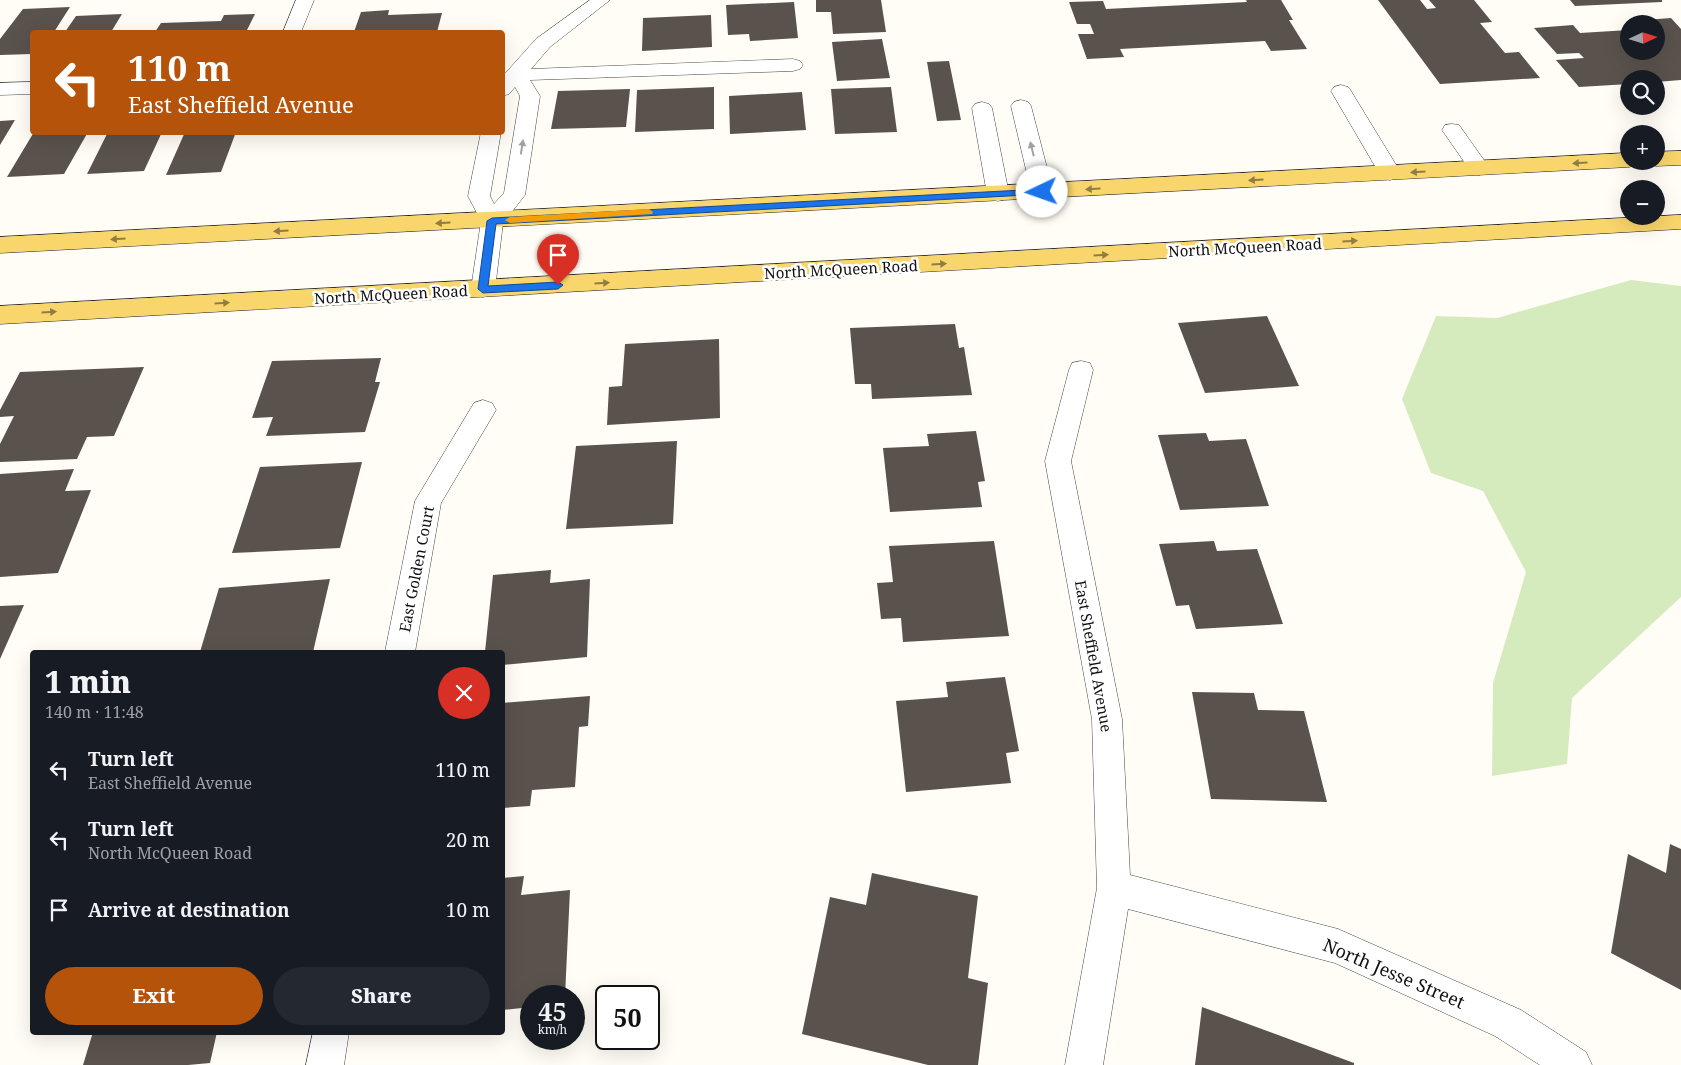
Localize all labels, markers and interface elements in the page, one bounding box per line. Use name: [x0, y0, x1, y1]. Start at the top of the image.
north arrow: [1620, 15, 1665, 60]
map controls: [1620, 15, 1665, 225]
text: 110 m: [128, 44, 231, 91]
icon: left: [45, 50, 110, 115]
button: search: [1620, 70, 1665, 115]
text: East Sheffield Avenue: [128, 89, 354, 119]
button: +: [1620, 125, 1665, 170]
one-way arrow: [518, 139, 526, 155]
one-way arrow: [1028, 141, 1036, 156]
one-way arrow: [1572, 159, 1588, 167]
position arrow: [1015, 165, 1067, 217]
one-way arrow: [1410, 168, 1426, 176]
one-way arrow: [1247, 177, 1263, 185]
button: −: [1620, 180, 1665, 225]
one-way arrow: [1085, 185, 1101, 193]
one-way arrow: [435, 219, 451, 227]
one-way arrow: [272, 228, 288, 236]
street label: North McQueen Road: [1168, 233, 1322, 261]
pin: [537, 234, 579, 285]
one-way arrow: [110, 236, 126, 244]
one-way arrow: [1343, 236, 1359, 244]
icon: arrive: [544, 241, 572, 269]
one-way arrow: [1093, 250, 1109, 258]
street label: North McQueen Road: [764, 255, 918, 283]
one-way arrow: [931, 259, 947, 267]
one-way arrow: [594, 278, 610, 286]
street label: North McQueen Road: [314, 280, 468, 308]
one-way arrow: [214, 299, 230, 307]
one-way arrow: [41, 308, 57, 316]
street label: East Golden Court: [394, 504, 438, 634]
street label: East Sheffield Avenue: [1071, 578, 1117, 734]
text: 1 min: [45, 661, 131, 702]
button: close: [438, 667, 490, 719]
text: 140 m · 11:48: [45, 701, 144, 723]
text: Turn left: [88, 746, 174, 772]
icon: left: [45, 756, 73, 784]
text: 110 m: [435, 757, 490, 783]
text: East Sheffield Avenue: [88, 772, 252, 794]
text: Turn left: [88, 816, 174, 842]
icon: left: [45, 826, 73, 854]
text: 20 m: [446, 827, 490, 853]
text: North McQueen Road: [88, 842, 252, 864]
icon: arrive: [45, 896, 73, 924]
text: Arrive at destination: [88, 897, 290, 923]
text: 10 m: [446, 897, 490, 923]
street label: North Jesse Street: [1319, 932, 1469, 1014]
button: Exit: [45, 967, 263, 1025]
button: Share: [273, 967, 490, 1025]
speed limit sign: 50: [595, 985, 660, 1050]
text: 45: [538, 994, 567, 1028]
text: km/h: [538, 1021, 567, 1038]

